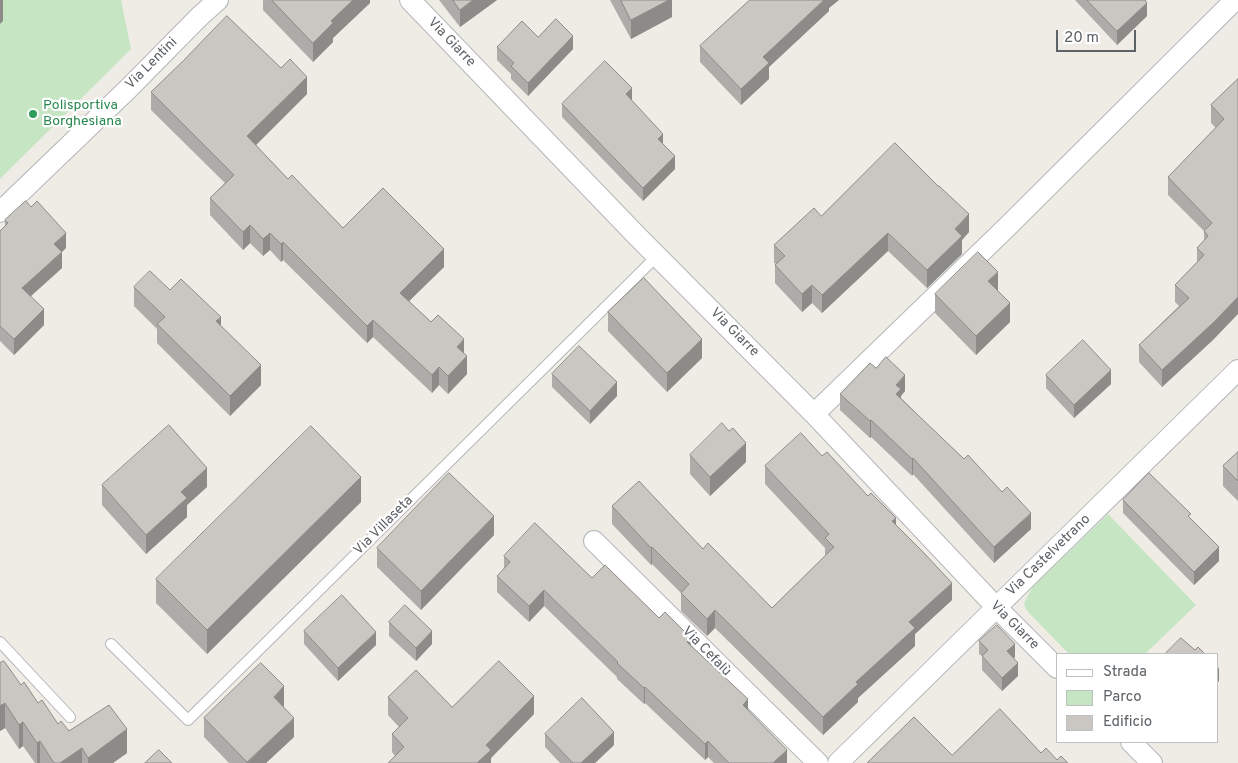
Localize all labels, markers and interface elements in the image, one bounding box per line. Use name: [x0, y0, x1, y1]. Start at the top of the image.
street label: Via Giarre: [423, 15, 479, 71]
scale bar: [1058, 20, 1138, 52]
text: 20 m: [1064, 29, 1099, 48]
street label: Via Lentini: [123, 35, 181, 93]
place label: Polisportiva Borghesiana: [43, 98, 121, 130]
marker: Polisportiva Borghesiana: [27, 108, 39, 120]
street label: Via Giarre: [706, 305, 762, 361]
street label: Via Villaseta: [351, 493, 417, 559]
street label: Via Castelvetrano: [1003, 512, 1095, 600]
street label: Via Giarre: [986, 598, 1042, 654]
street label: Via Cefalù: [678, 624, 734, 680]
legend: [1056, 653, 1218, 743]
text: Strada: [1103, 663, 1147, 682]
text: Parco: [1103, 688, 1142, 707]
text: Edificio: [1103, 713, 1152, 732]

